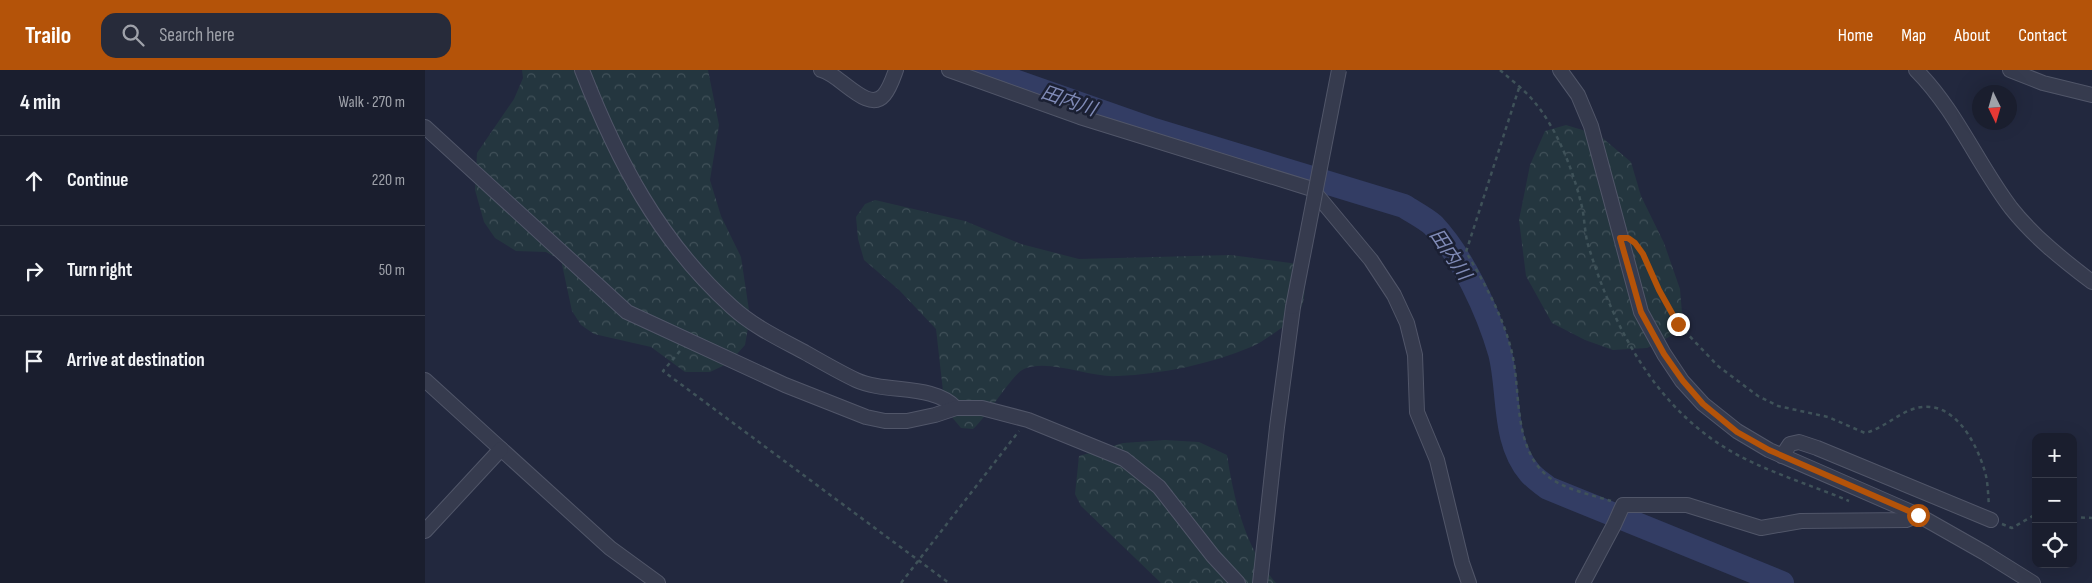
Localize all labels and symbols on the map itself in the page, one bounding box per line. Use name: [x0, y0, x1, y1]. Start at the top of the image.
water label: 田内川: [1038, 81, 1101, 122]
north arrow: [1972, 85, 2017, 130]
water label: 田内川: [1424, 225, 1476, 287]
route end: [1667, 313, 1690, 336]
route start: [1907, 504, 1930, 527]

